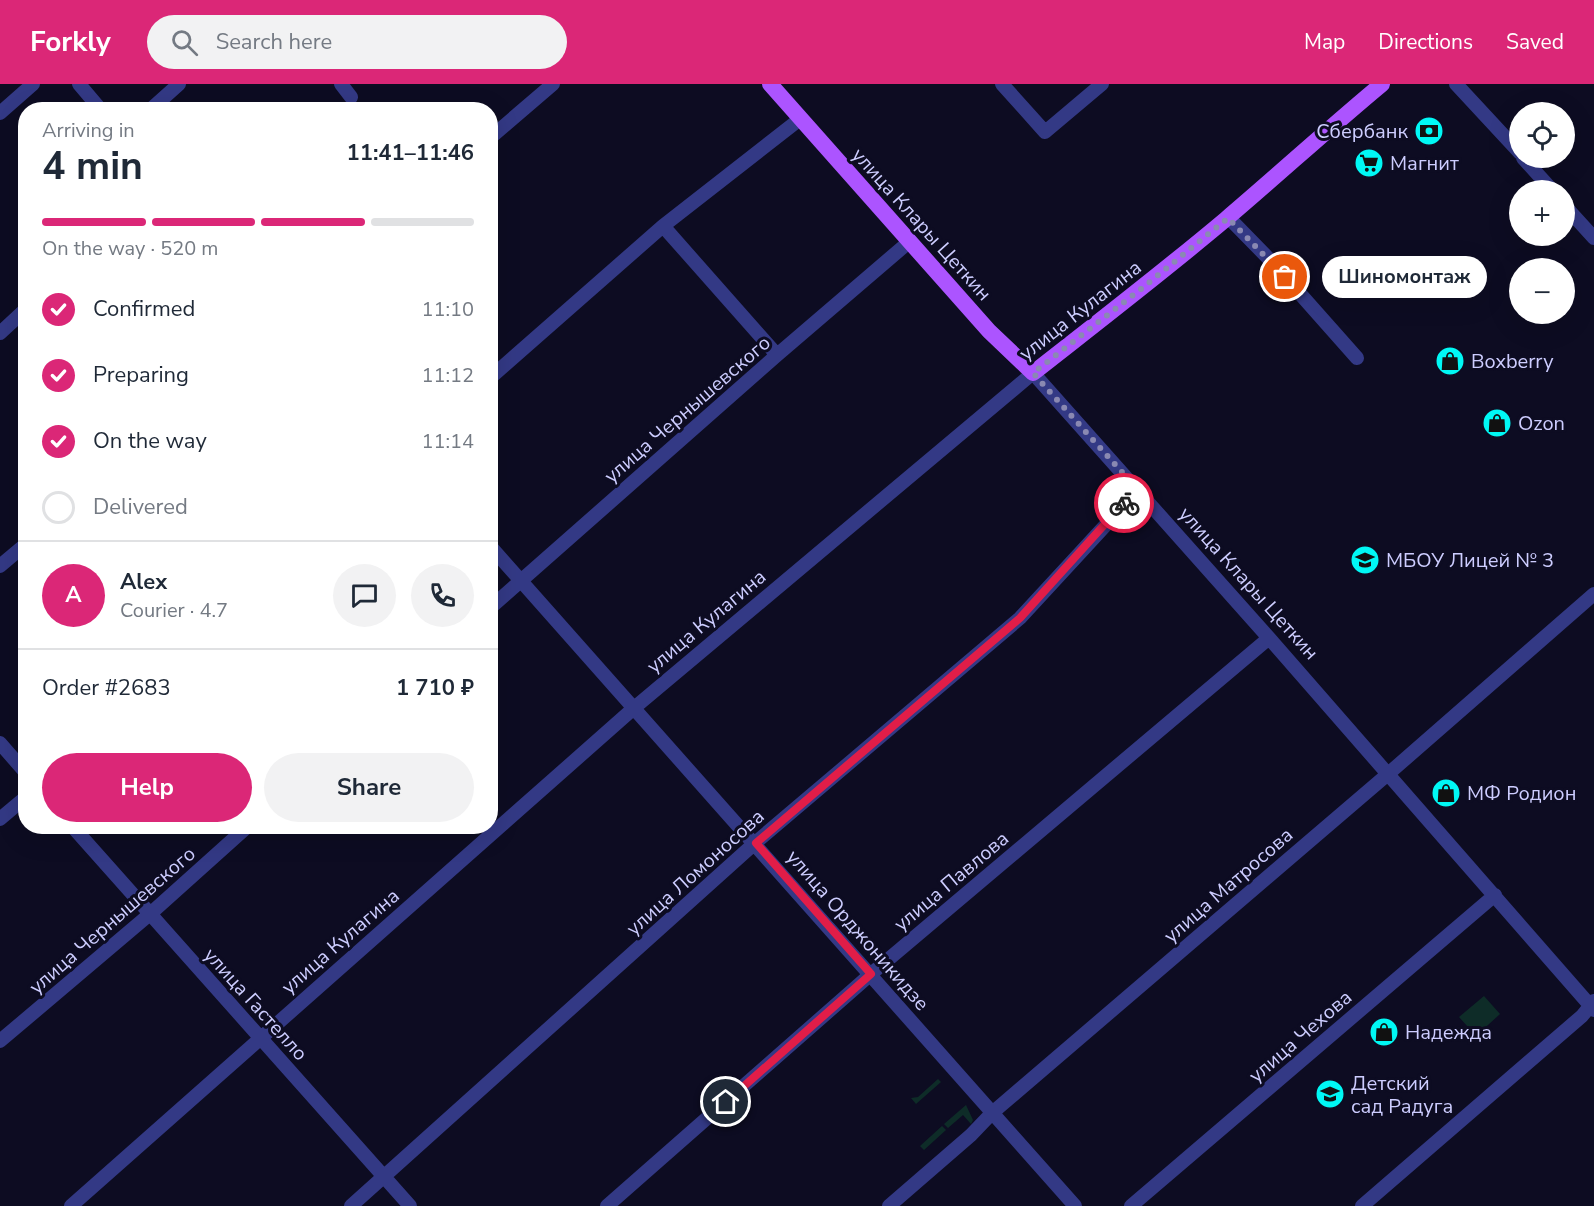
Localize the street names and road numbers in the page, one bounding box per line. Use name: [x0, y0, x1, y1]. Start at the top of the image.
street label: улица Клары Цеткин: [846, 142, 998, 307]
street label: улица Кулагина: [1014, 254, 1147, 367]
street label: улица Чернышевского: [598, 329, 776, 489]
street label: улица Клары Цеткин: [1173, 501, 1325, 666]
street label: улица Кулагина: [641, 563, 772, 679]
street label: улица Ломоносова: [620, 803, 770, 942]
street label: улица Матросова: [1158, 822, 1299, 949]
street label: улица Павлова: [888, 825, 1014, 937]
street label: улица Чернышевского: [23, 840, 201, 1000]
street label: улица Орджоникидзе: [780, 844, 935, 1017]
street label: улица Кулагина: [276, 883, 405, 1000]
street label: улица Гастелло: [198, 942, 314, 1067]
street label: улица Чехова: [1243, 984, 1358, 1089]

